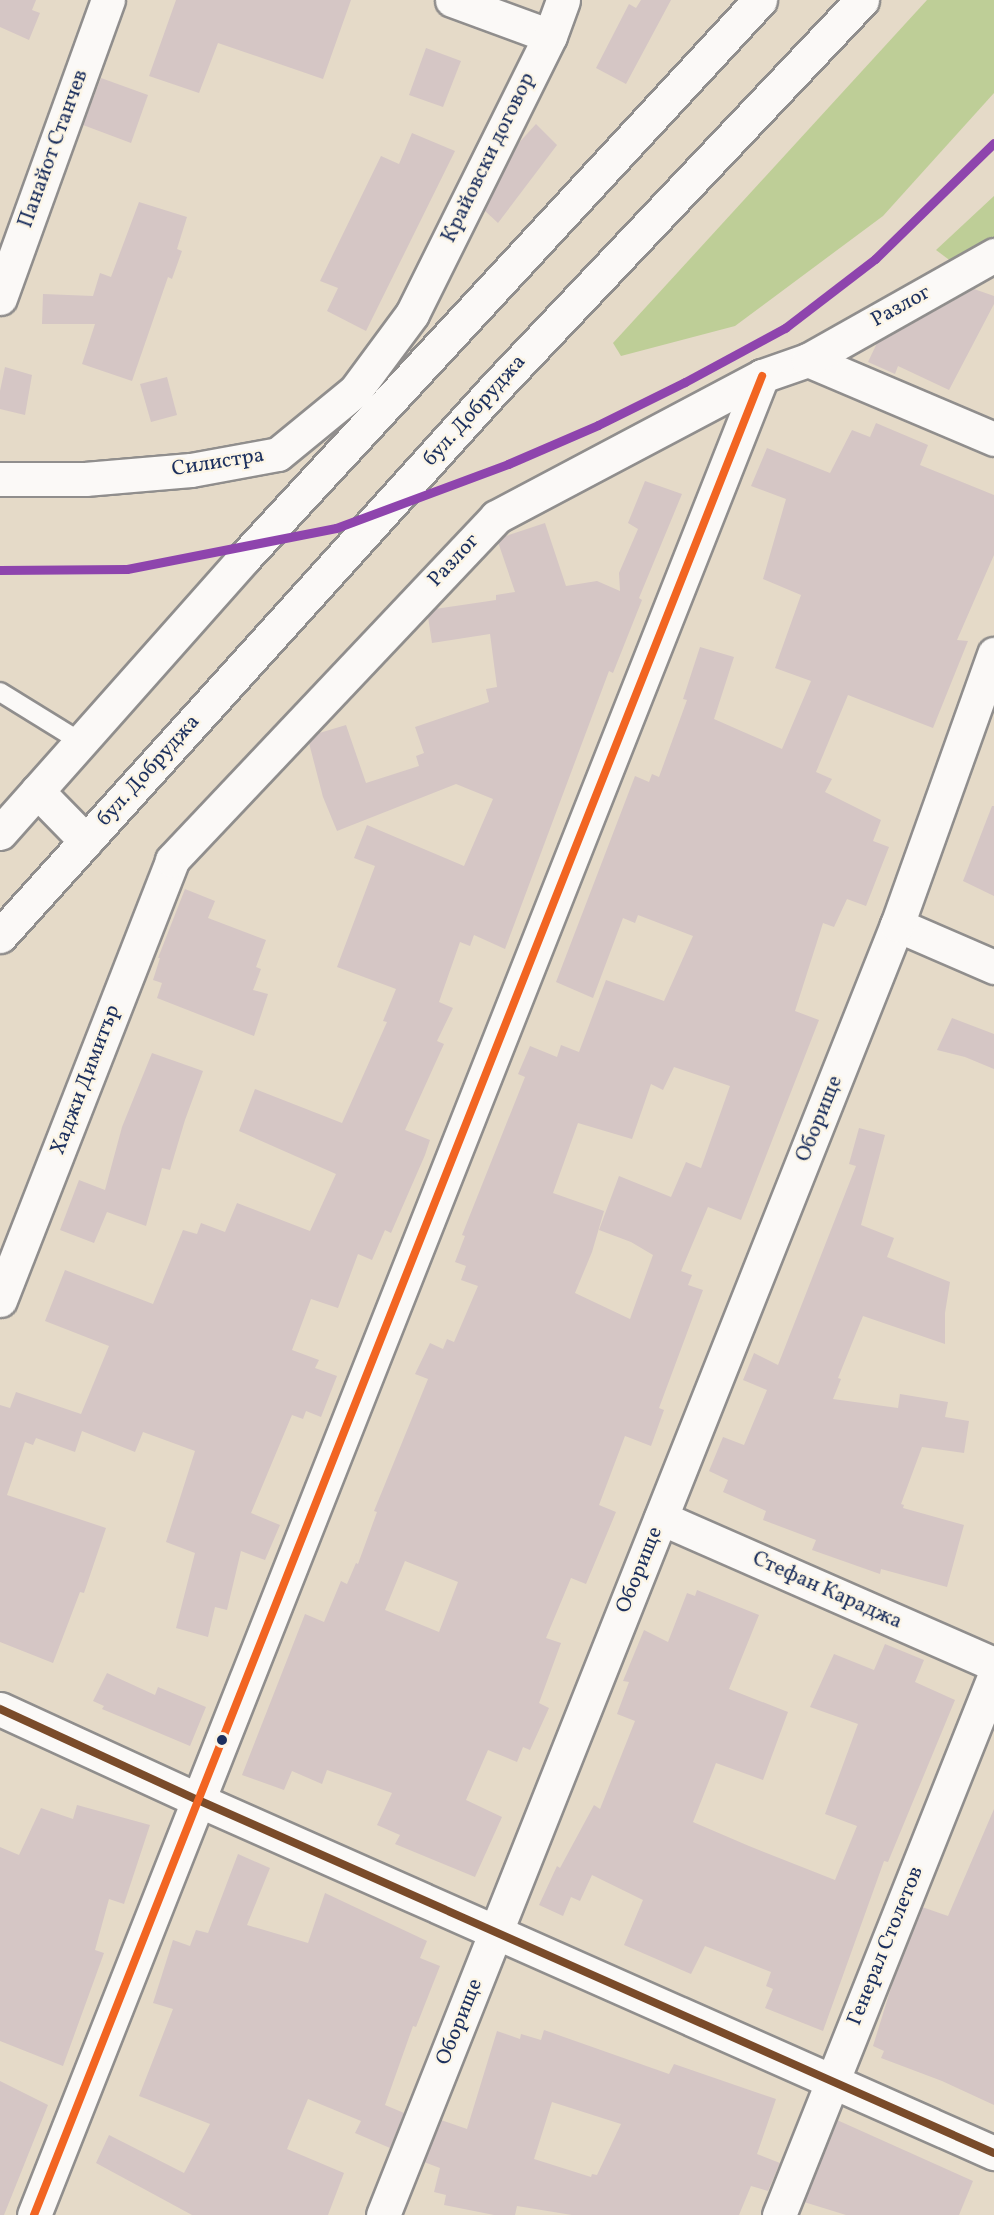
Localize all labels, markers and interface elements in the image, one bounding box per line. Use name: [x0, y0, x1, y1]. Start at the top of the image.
street label: Панайот Станчев: [14, 66, 94, 232]
street label: Крайовски договор: [437, 69, 541, 247]
street label: Разлог: [867, 281, 935, 333]
street label: бул. Добруджа: [418, 350, 532, 472]
street label: Силистра: [170, 443, 266, 483]
street label: Разлог: [423, 529, 485, 593]
street label: бул. Добруджа: [92, 710, 206, 832]
street label: Хаджи Димитър: [46, 1001, 126, 1159]
street label: Оборище: [791, 1072, 849, 1166]
street label: Оборище: [611, 1523, 669, 1617]
street label: Стефан Караджа: [748, 1547, 906, 1635]
unlabelled marker: [216, 1734, 228, 1746]
street label: Генерал Столетов: [843, 1863, 929, 2029]
street label: Оборище: [431, 1975, 489, 2069]

